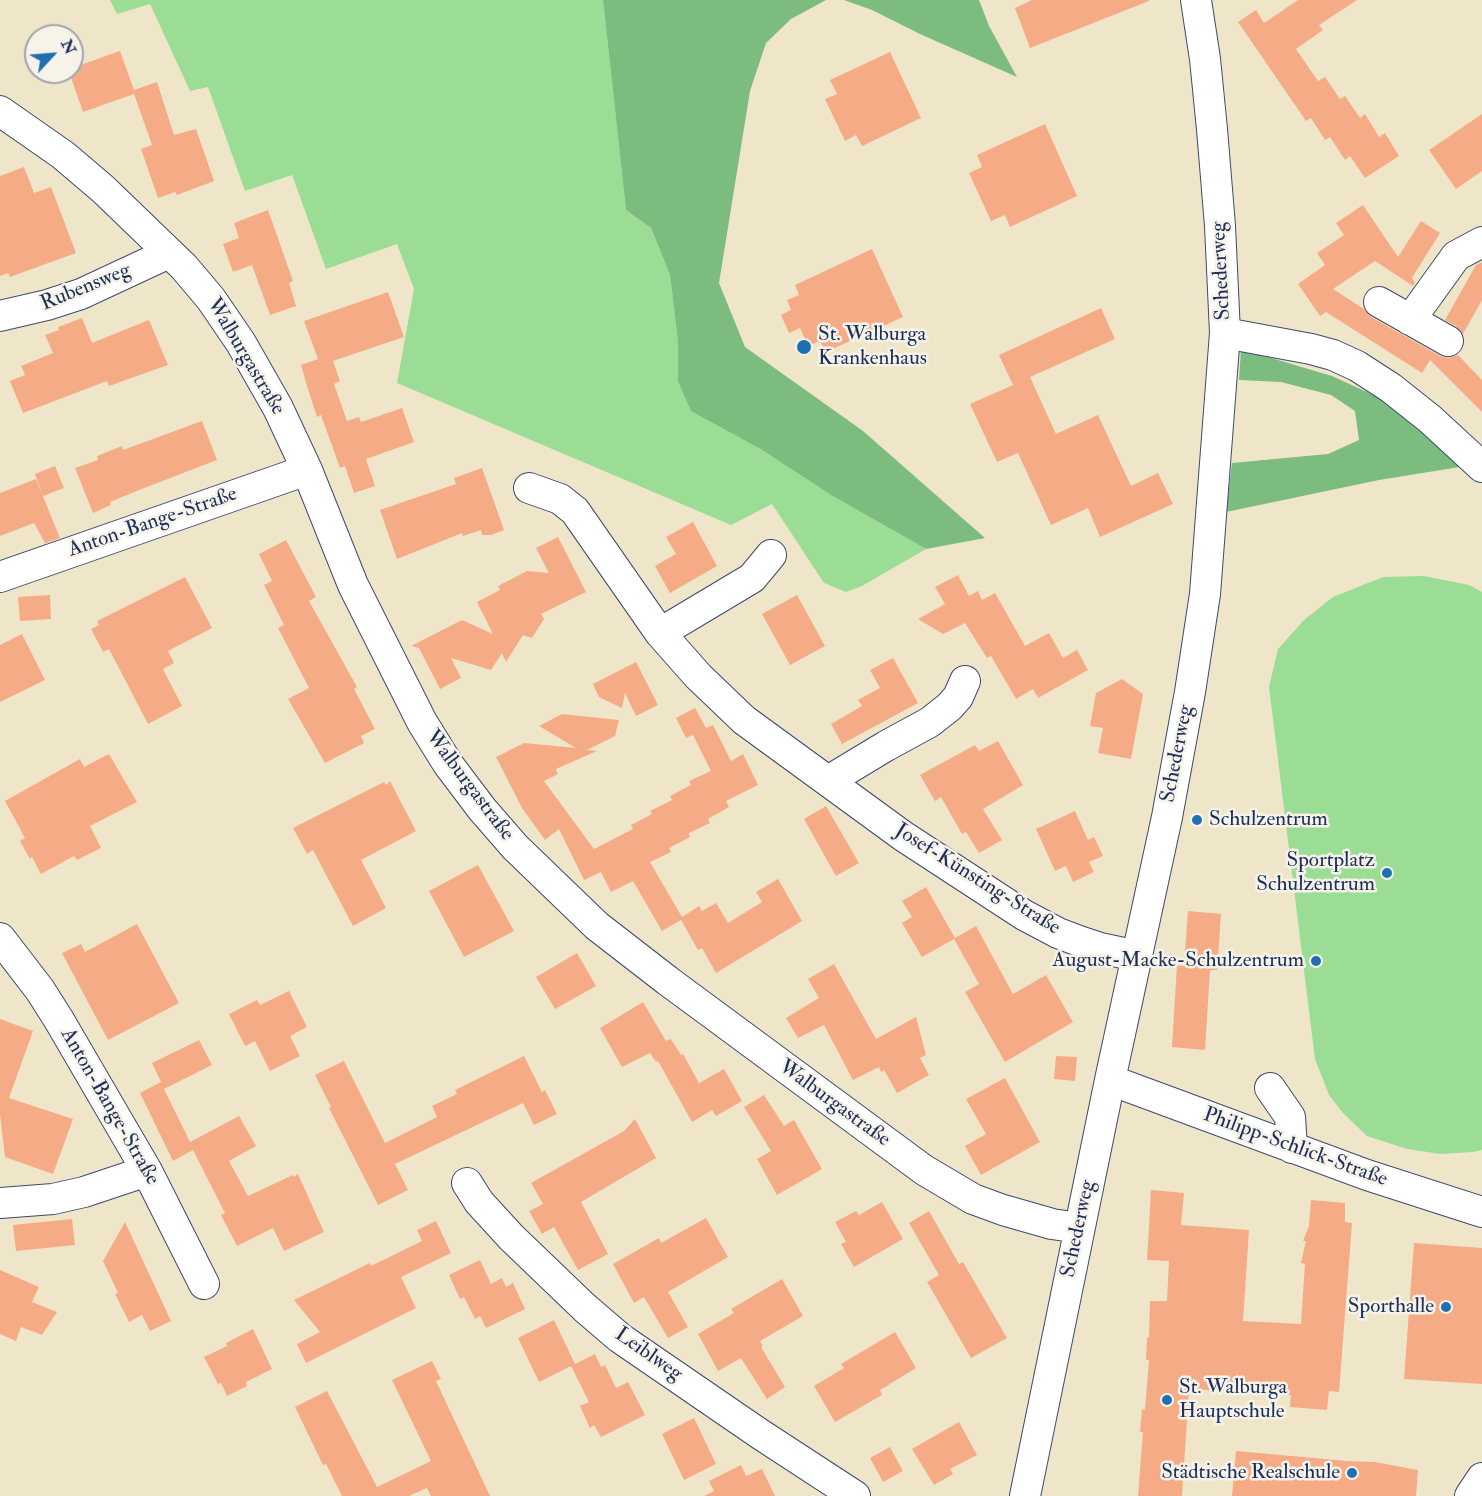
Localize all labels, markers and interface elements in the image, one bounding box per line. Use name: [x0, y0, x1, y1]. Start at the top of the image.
north arrow: [24, 24, 84, 84]
text: N: [56, 36, 81, 58]
street label: Schederweg: [1207, 221, 1237, 321]
street label: Rubensweg: [37, 259, 135, 317]
street label: Walburgastraße: [200, 294, 290, 420]
place label: St. Walburga Krankenhaus: [818, 322, 927, 372]
marker: St. Walburga Krankenhaus: [795, 338, 813, 356]
street label: Anton-Bange-Straße: [65, 482, 241, 564]
street label: Schederweg: [1156, 703, 1200, 805]
street label: Walburgastraße: [419, 726, 519, 846]
place label: Schulzentrum: [1209, 807, 1328, 833]
marker: Schulzentrum: [1190, 813, 1204, 827]
street label: Josef-Künsting-Straße: [890, 819, 1064, 941]
place label: Sportplatz Schulzentrum: [1256, 848, 1375, 898]
marker: Sportplatz Schulzentrum: [1380, 866, 1394, 880]
place label: August-Macke-Schulzentrum: [1052, 948, 1304, 974]
marker: August-Macke-Schulzentrum: [1309, 954, 1323, 968]
street label: Anton-Bange-Straße: [54, 1024, 164, 1190]
street label: Walburgastraße: [773, 1055, 895, 1153]
street label: Philipp-Schlick-Straße: [1199, 1103, 1391, 1193]
street label: Schederweg: [1056, 1178, 1102, 1280]
place label: Sporthalle: [1348, 1294, 1434, 1320]
marker: Sporthalle: [1439, 1300, 1453, 1314]
street label: Leiblweg: [609, 1323, 687, 1387]
place label: St. Walburga Hauptschule: [1179, 1375, 1287, 1425]
marker: St. Walburga Hauptschule: [1160, 1393, 1174, 1407]
place label: Städtische Realschule: [1161, 1460, 1340, 1486]
marker: Städtische Realschule: [1345, 1466, 1359, 1480]

